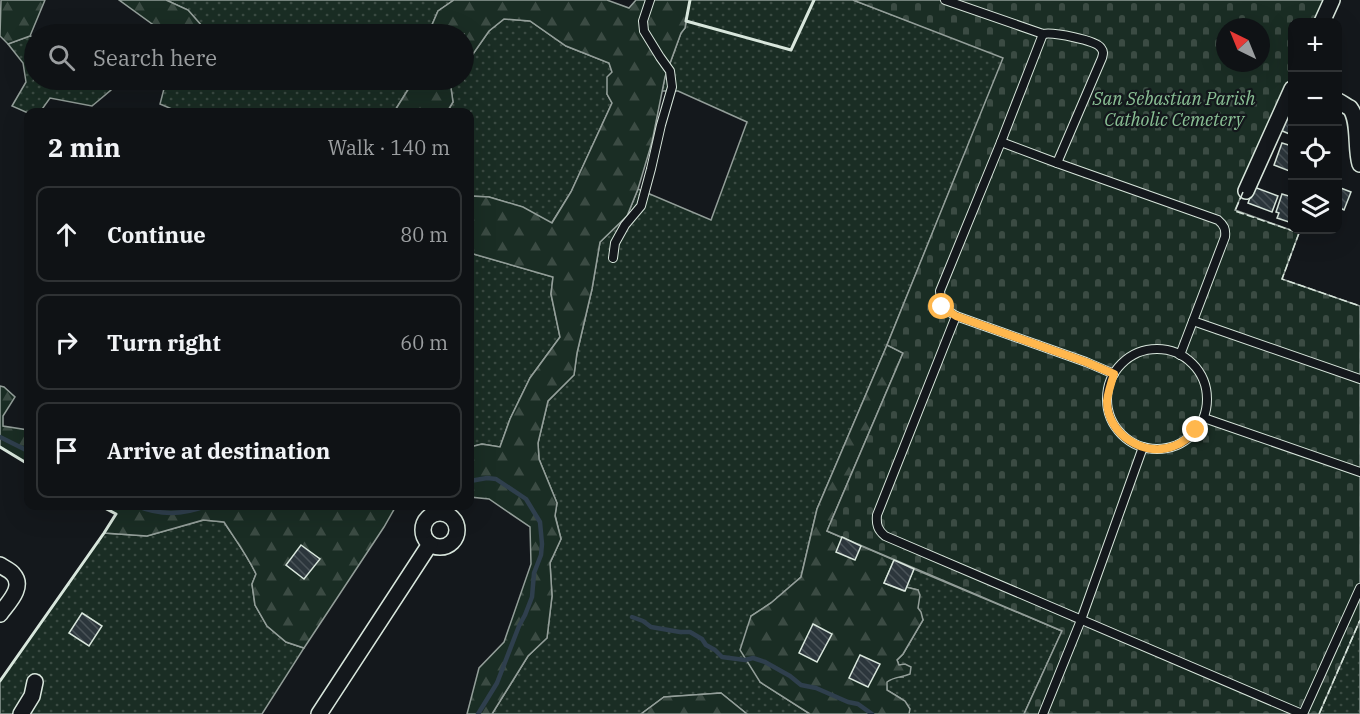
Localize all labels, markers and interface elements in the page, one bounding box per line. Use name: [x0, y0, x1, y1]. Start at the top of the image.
north arrow: [1216, 18, 1270, 72]
map controls: [1288, 18, 1342, 234]
button: +: [1288, 18, 1342, 72]
search box: [24, 24, 474, 90]
icon: search: [45, 41, 78, 74]
text: Search here: [93, 43, 217, 72]
button: −: [1288, 72, 1342, 126]
park label: San Sebastian Parish Catholic Cemetery: [1092, 87, 1255, 131]
button: locate: [1288, 126, 1342, 180]
text: 2 min: [48, 130, 121, 164]
text: Walk · 140 m: [328, 134, 450, 161]
button: layers: [1288, 180, 1342, 234]
icon: ahead: [50, 218, 83, 251]
text: Continue: [107, 220, 206, 249]
text: 80 m: [400, 221, 448, 248]
route start: [928, 293, 954, 319]
icon: right: [50, 326, 83, 359]
text: Turn right: [107, 328, 221, 357]
text: 60 m: [400, 329, 448, 356]
route end: [1182, 416, 1208, 442]
icon: arrive: [50, 434, 83, 467]
text: Arrive at destination: [107, 436, 330, 465]

